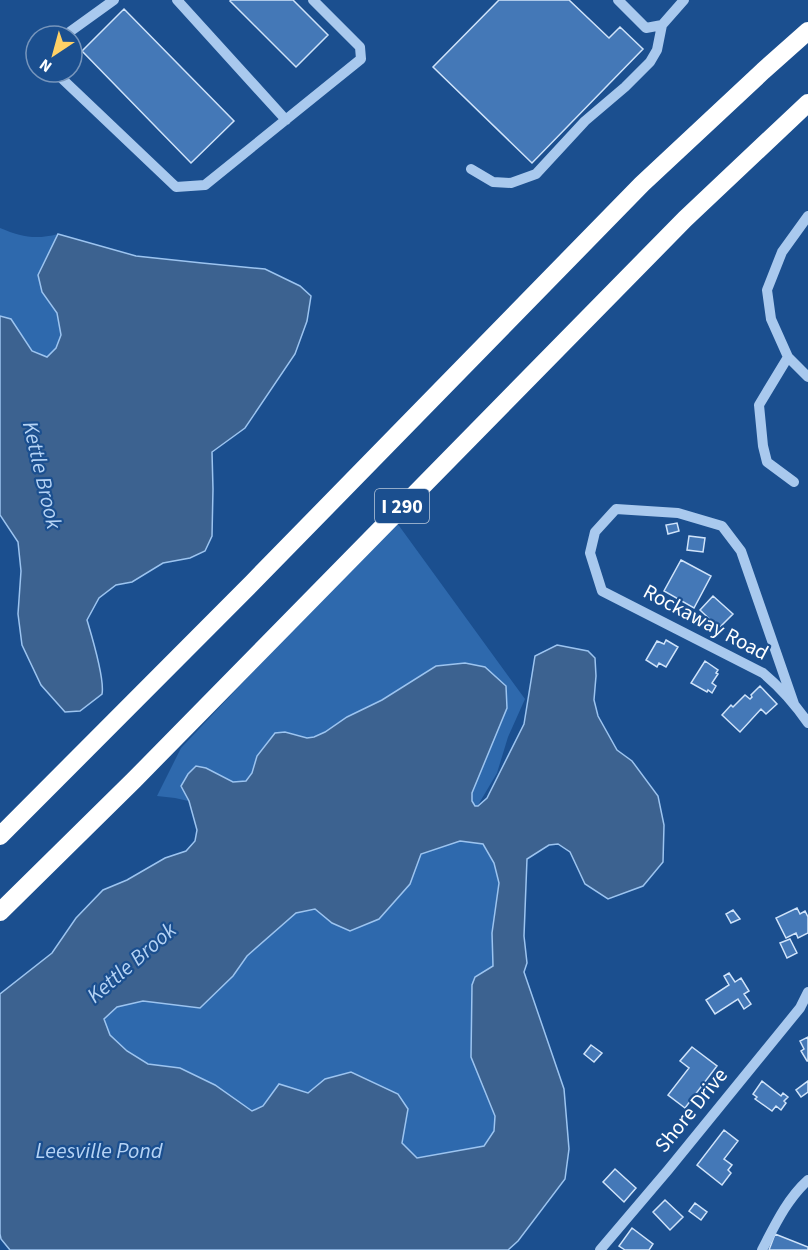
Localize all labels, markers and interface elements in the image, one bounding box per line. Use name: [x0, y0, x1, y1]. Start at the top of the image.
north arrow: [24, 24, 84, 84]
text: N: [35, 53, 57, 77]
water label: Kettle Brook: [14, 418, 70, 533]
road number: I 290: [375, 489, 429, 523]
street label: Rockaway Road: [638, 576, 774, 668]
water label: Kettle Brook: [80, 914, 184, 1011]
street label: Shore Drive: [647, 1061, 735, 1159]
water label: Leesville Pond: [35, 1135, 164, 1167]

